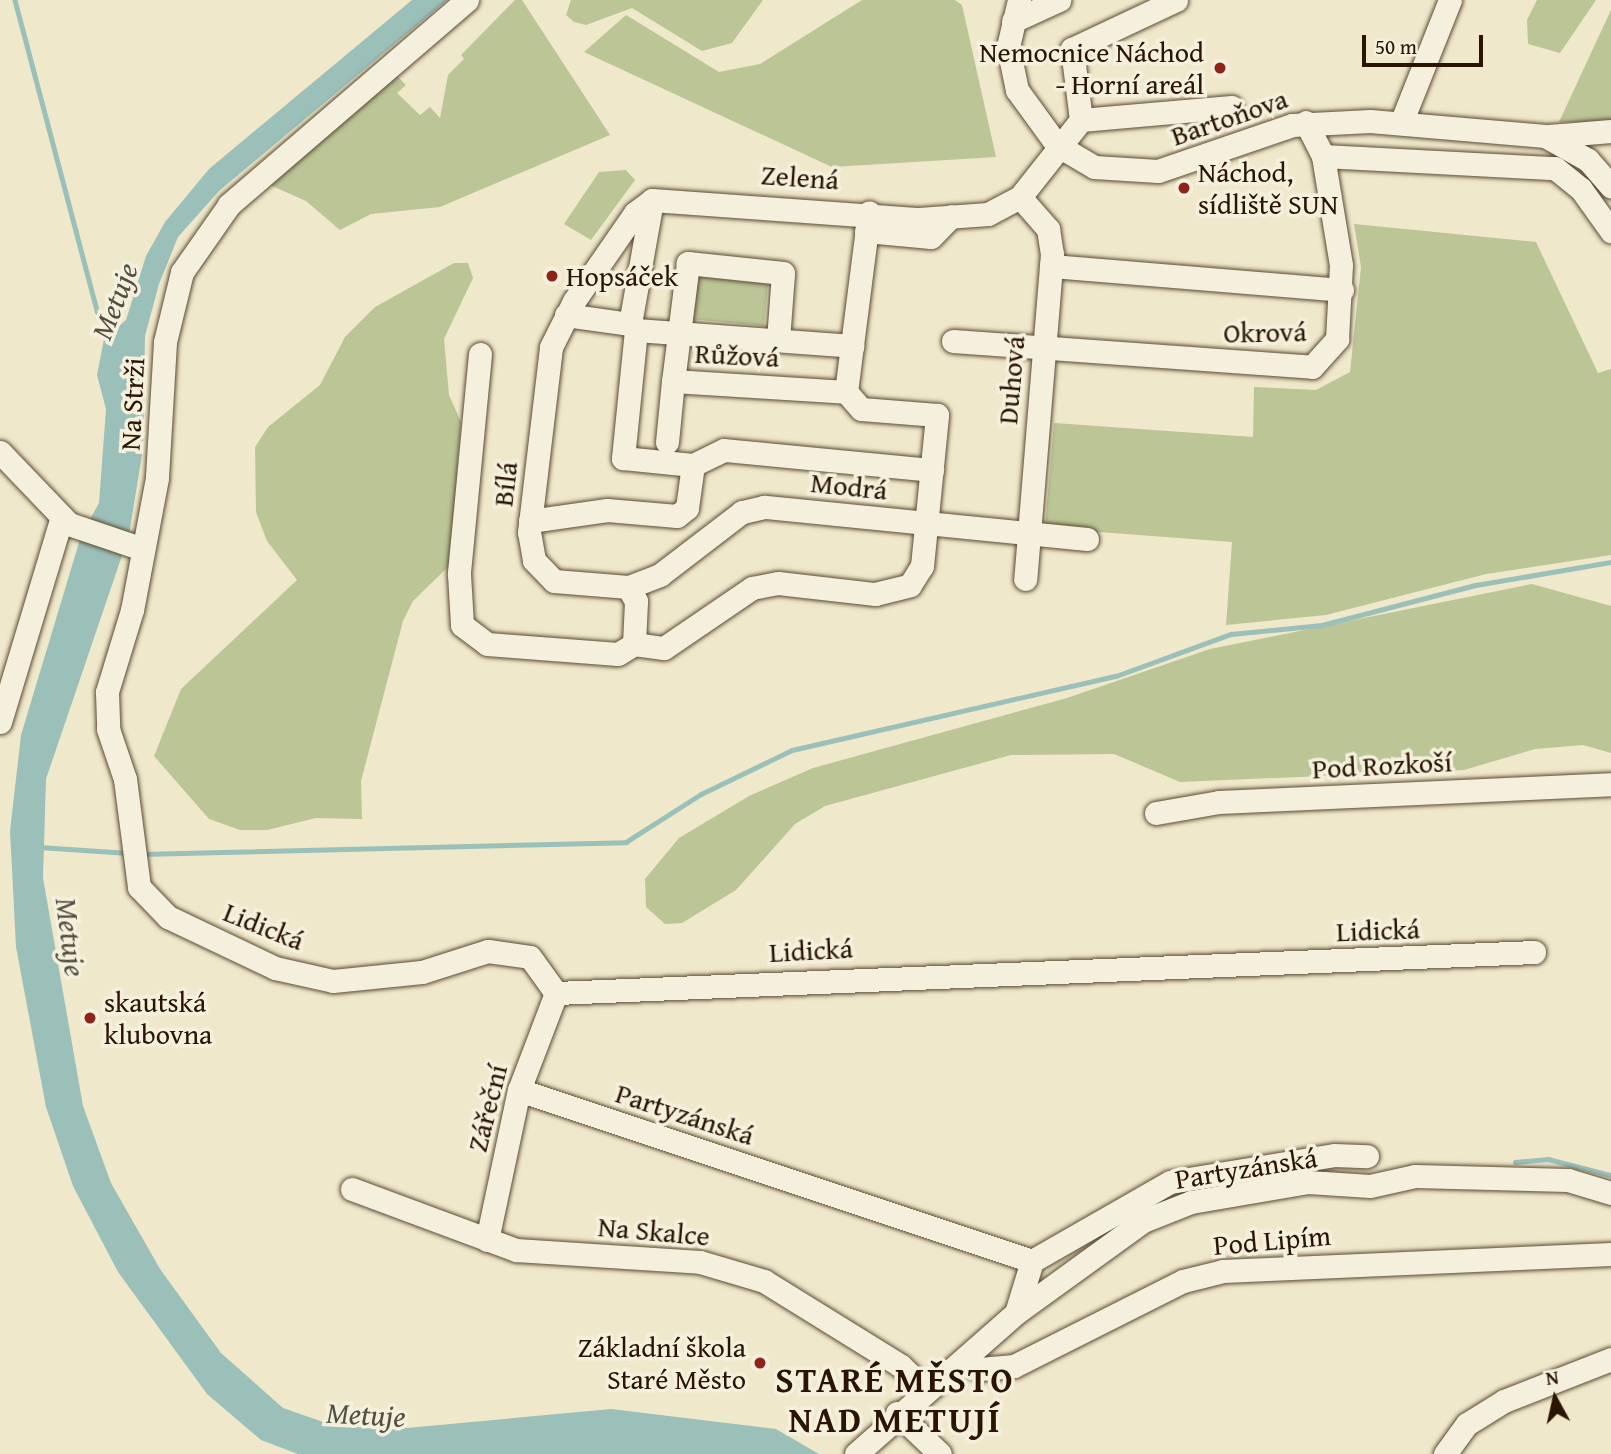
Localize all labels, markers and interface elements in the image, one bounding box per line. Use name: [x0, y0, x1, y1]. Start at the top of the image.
scale bar: [1366, 21, 1487, 65]
text: 50 m: [1375, 31, 1417, 62]
place label: Nemocnice Náchod - Horní areál: [979, 35, 1204, 101]
marker: Nemocnice Náchod - Horní areál: [1210, 58, 1230, 78]
street label: Bartoňova: [1166, 81, 1292, 153]
place label: Náchod, sídliště SUN: [1198, 155, 1338, 221]
street label: Zelená: [760, 158, 840, 196]
marker: Náchod, sídliště SUN: [1176, 180, 1192, 196]
water label: Metuje: [83, 258, 145, 344]
place label: Hopsáček: [566, 259, 678, 293]
marker: Hopsáček: [544, 268, 560, 284]
street label: Okrová: [1223, 314, 1307, 350]
street label: Duhová: [990, 334, 1032, 426]
street label: Růžová: [694, 336, 780, 374]
street label: Na Strži: [113, 357, 151, 451]
street label: Bílá: [486, 460, 524, 508]
street label: Modrá: [809, 465, 889, 507]
street label: Pod Rozkoší: [1311, 745, 1453, 785]
water label: Metuje: [48, 895, 94, 979]
street label: Lidická: [219, 895, 309, 957]
street label: Lidická: [1336, 912, 1420, 948]
street label: Lidická: [768, 931, 854, 969]
place label: skautská klubovna: [104, 985, 212, 1051]
marker: skautská klubovna: [82, 1010, 98, 1026]
street label: Zářeční: [460, 1061, 514, 1155]
street label: Partyzánská: [612, 1076, 758, 1152]
street label: Partyzánská: [1173, 1140, 1319, 1196]
street label: Na Skalce: [597, 1209, 711, 1253]
street label: Pod Lipím: [1212, 1218, 1332, 1262]
place label: Základní škola Staré Město: [578, 1330, 746, 1396]
marker: Základní škola Staré Město: [752, 1355, 768, 1371]
district label: STARÉ MĚSTO NAD METUJÍ: [777, 1359, 1013, 1441]
text: N: [1544, 1362, 1560, 1392]
north arrow: [1520, 1363, 1590, 1433]
water label: Metuje: [325, 1394, 407, 1434]

